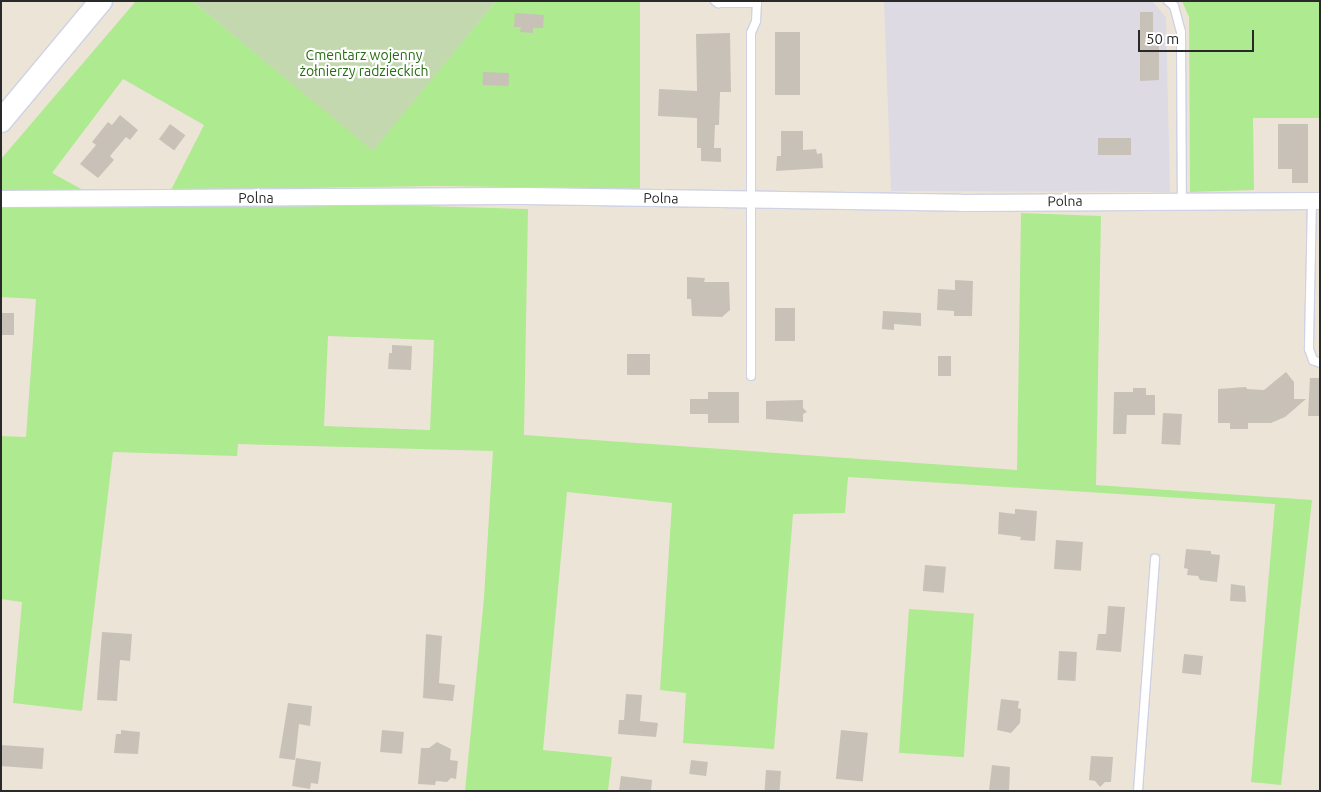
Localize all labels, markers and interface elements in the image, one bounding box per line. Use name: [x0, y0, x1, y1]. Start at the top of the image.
scale bar: [1141, 20, 1257, 52]
text: 50 m: [1146, 30, 1179, 47]
park label: Cmentarz wojenny żołnierzy radzieckich: [300, 47, 428, 80]
street label: Polna: [643, 189, 679, 207]
street label: Polna: [238, 190, 274, 206]
street label: Polna: [1047, 192, 1083, 210]

